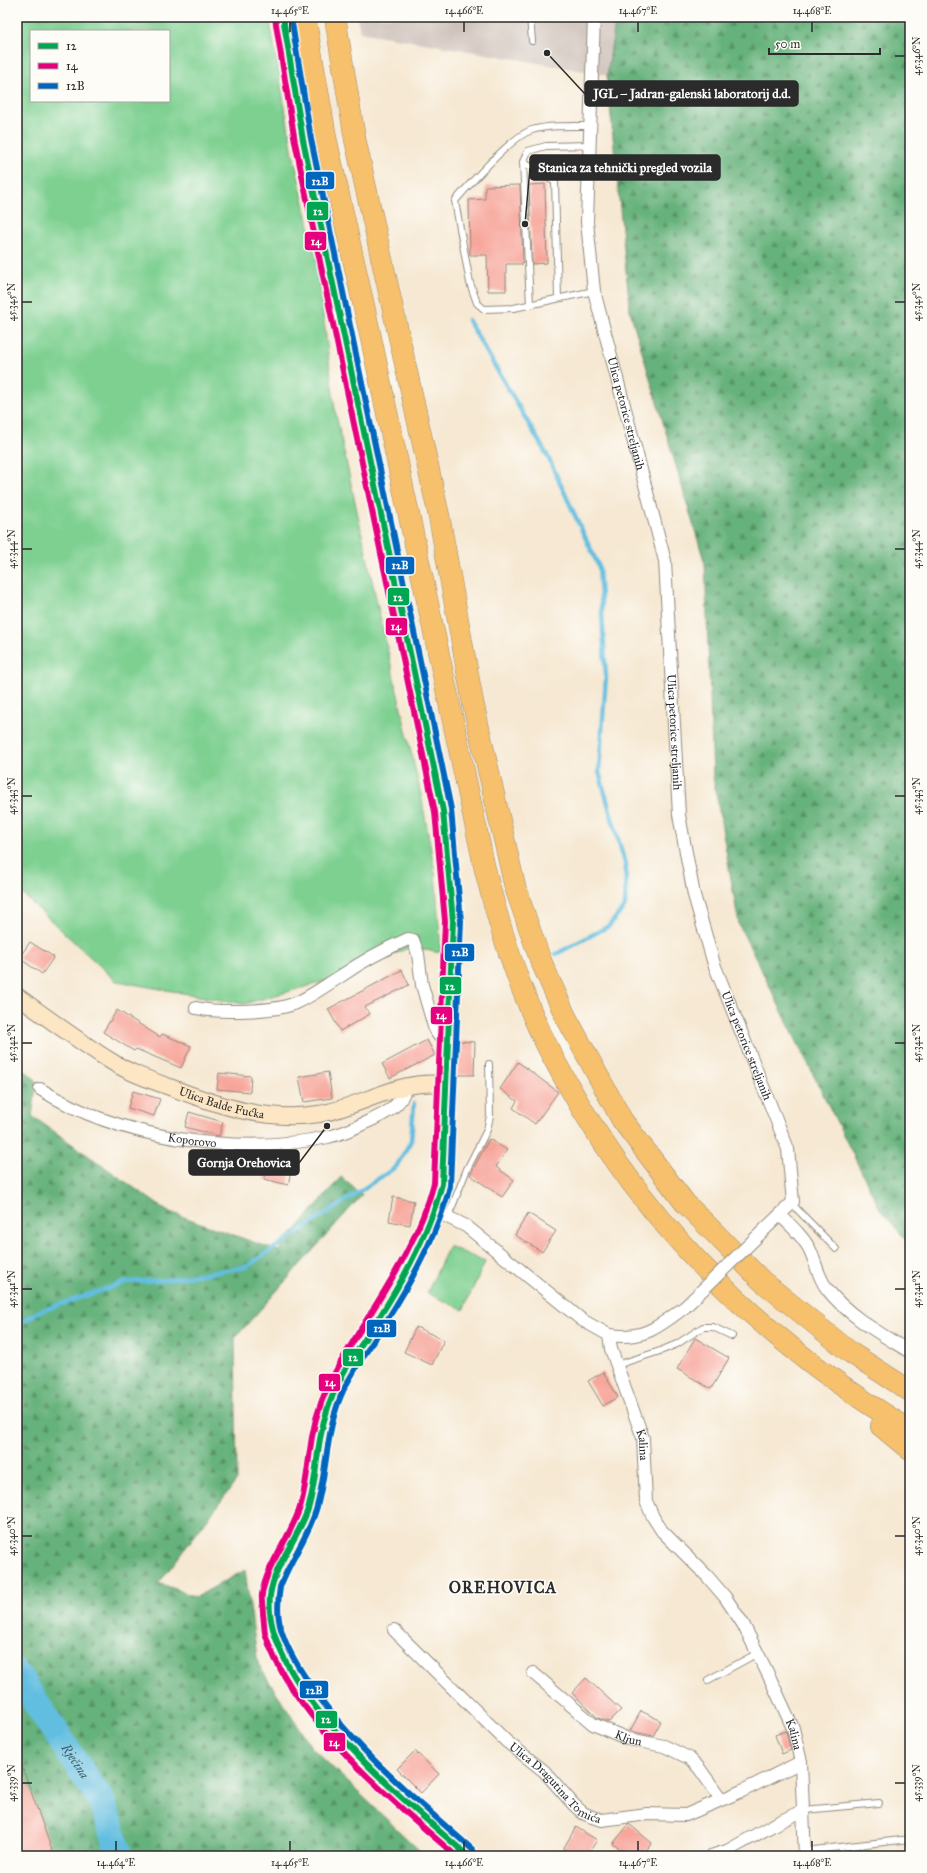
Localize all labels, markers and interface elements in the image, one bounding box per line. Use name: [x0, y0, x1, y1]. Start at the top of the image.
text: 14.465°E: [271, 5, 309, 17]
text: 14.466°E: [445, 5, 483, 17]
text: 14.467°E: [619, 5, 657, 17]
text: 14.468°E: [793, 5, 831, 17]
legend: [30, 30, 170, 102]
scale bar: [769, 30, 880, 56]
text: 45.346°N: [911, 36, 923, 75]
text: 50 m: [775, 37, 800, 51]
text: 12: [66, 39, 77, 53]
text: 14: [66, 59, 78, 73]
text: 12B: [66, 79, 85, 93]
callout: JGL – Jadran-galenski laboratorij d.d.: [585, 81, 798, 106]
text: JGL – Jadran-galenski laboratorij d.d.: [591, 86, 791, 102]
callout: Stanica za tehnički pregled vozila: [530, 155, 720, 180]
text: Stanica za tehnički pregled vozila: [538, 160, 713, 176]
line badge: 12B: [305, 171, 335, 190]
text: 12B: [311, 175, 329, 188]
line badge: 12: [306, 201, 329, 221]
text: 12: [313, 205, 323, 218]
line badge: 14: [304, 231, 327, 251]
text: 14: [311, 235, 322, 249]
text: 45.345°N: [6, 282, 18, 321]
text: 45.345°N: [911, 282, 923, 321]
street label: Ulica petorice streljanih: [605, 355, 648, 472]
text: 45.344°N: [6, 529, 18, 569]
text: 45.344°N: [911, 529, 923, 569]
line badge: 12B: [385, 556, 415, 575]
text: 12B: [391, 559, 409, 572]
line badge: 12: [387, 587, 410, 606]
text: 12: [393, 591, 403, 604]
line badge: 14: [385, 617, 408, 636]
text: 14: [391, 620, 402, 634]
street label: Ulica petorice streljanih: [664, 674, 685, 791]
text: 45.343°N: [6, 777, 18, 815]
text: 45.343°N: [911, 777, 923, 815]
line badge: 12B: [444, 943, 475, 962]
text: 12B: [451, 946, 469, 959]
line badge: 12: [439, 976, 462, 995]
text: 12: [445, 980, 455, 993]
street label: Ulica petorice streljanih: [718, 989, 775, 1102]
line badge: 14: [430, 1006, 453, 1025]
text: 14: [436, 1009, 447, 1023]
text: 45.342°N: [6, 1023, 18, 1062]
text: 45.342°N: [911, 1023, 923, 1062]
street label: Ulica Balde Fućka: [177, 1084, 266, 1121]
street label: Koporovo: [167, 1130, 217, 1150]
callout: Gornja Orehovica: [189, 1150, 299, 1175]
text: Gornja Orehovica: [197, 1155, 292, 1171]
text: 45.341°N: [6, 1270, 18, 1308]
text: 45.341°N: [911, 1270, 923, 1308]
line badge: 12B: [366, 1319, 397, 1338]
text: 12B: [373, 1322, 391, 1335]
line badge: 12: [342, 1348, 364, 1367]
text: 12: [348, 1351, 358, 1364]
line badge: 14: [318, 1373, 341, 1392]
text: 14: [325, 1376, 336, 1390]
street label: Kalina: [633, 1427, 651, 1462]
text: 45.340°N: [6, 1516, 18, 1556]
text: 45.340°N: [911, 1516, 923, 1556]
district label: OREHOVICA: [449, 1578, 557, 1597]
line badge: 12B: [299, 1680, 329, 1699]
text: 12B: [305, 1684, 323, 1697]
line badge: 12: [315, 1710, 338, 1729]
text: 12: [321, 1713, 331, 1726]
street label: Kalina: [783, 1716, 805, 1752]
street label: Kljun: [613, 1727, 644, 1749]
line badge: 14: [323, 1732, 346, 1752]
text: 14: [329, 1736, 340, 1750]
street label: Ulica Dragutina Tomića: [506, 1739, 603, 1827]
water label: Rječina: [57, 1740, 92, 1782]
text: 45.339°N: [6, 1764, 18, 1802]
text: 45.339°N: [911, 1764, 923, 1802]
text: 14.464°E: [97, 1857, 135, 1869]
text: 14.465°E: [271, 1857, 309, 1869]
text: 14.466°E: [445, 1857, 483, 1869]
text: 14.467°E: [619, 1857, 657, 1869]
text: 14.468°E: [793, 1857, 831, 1869]

